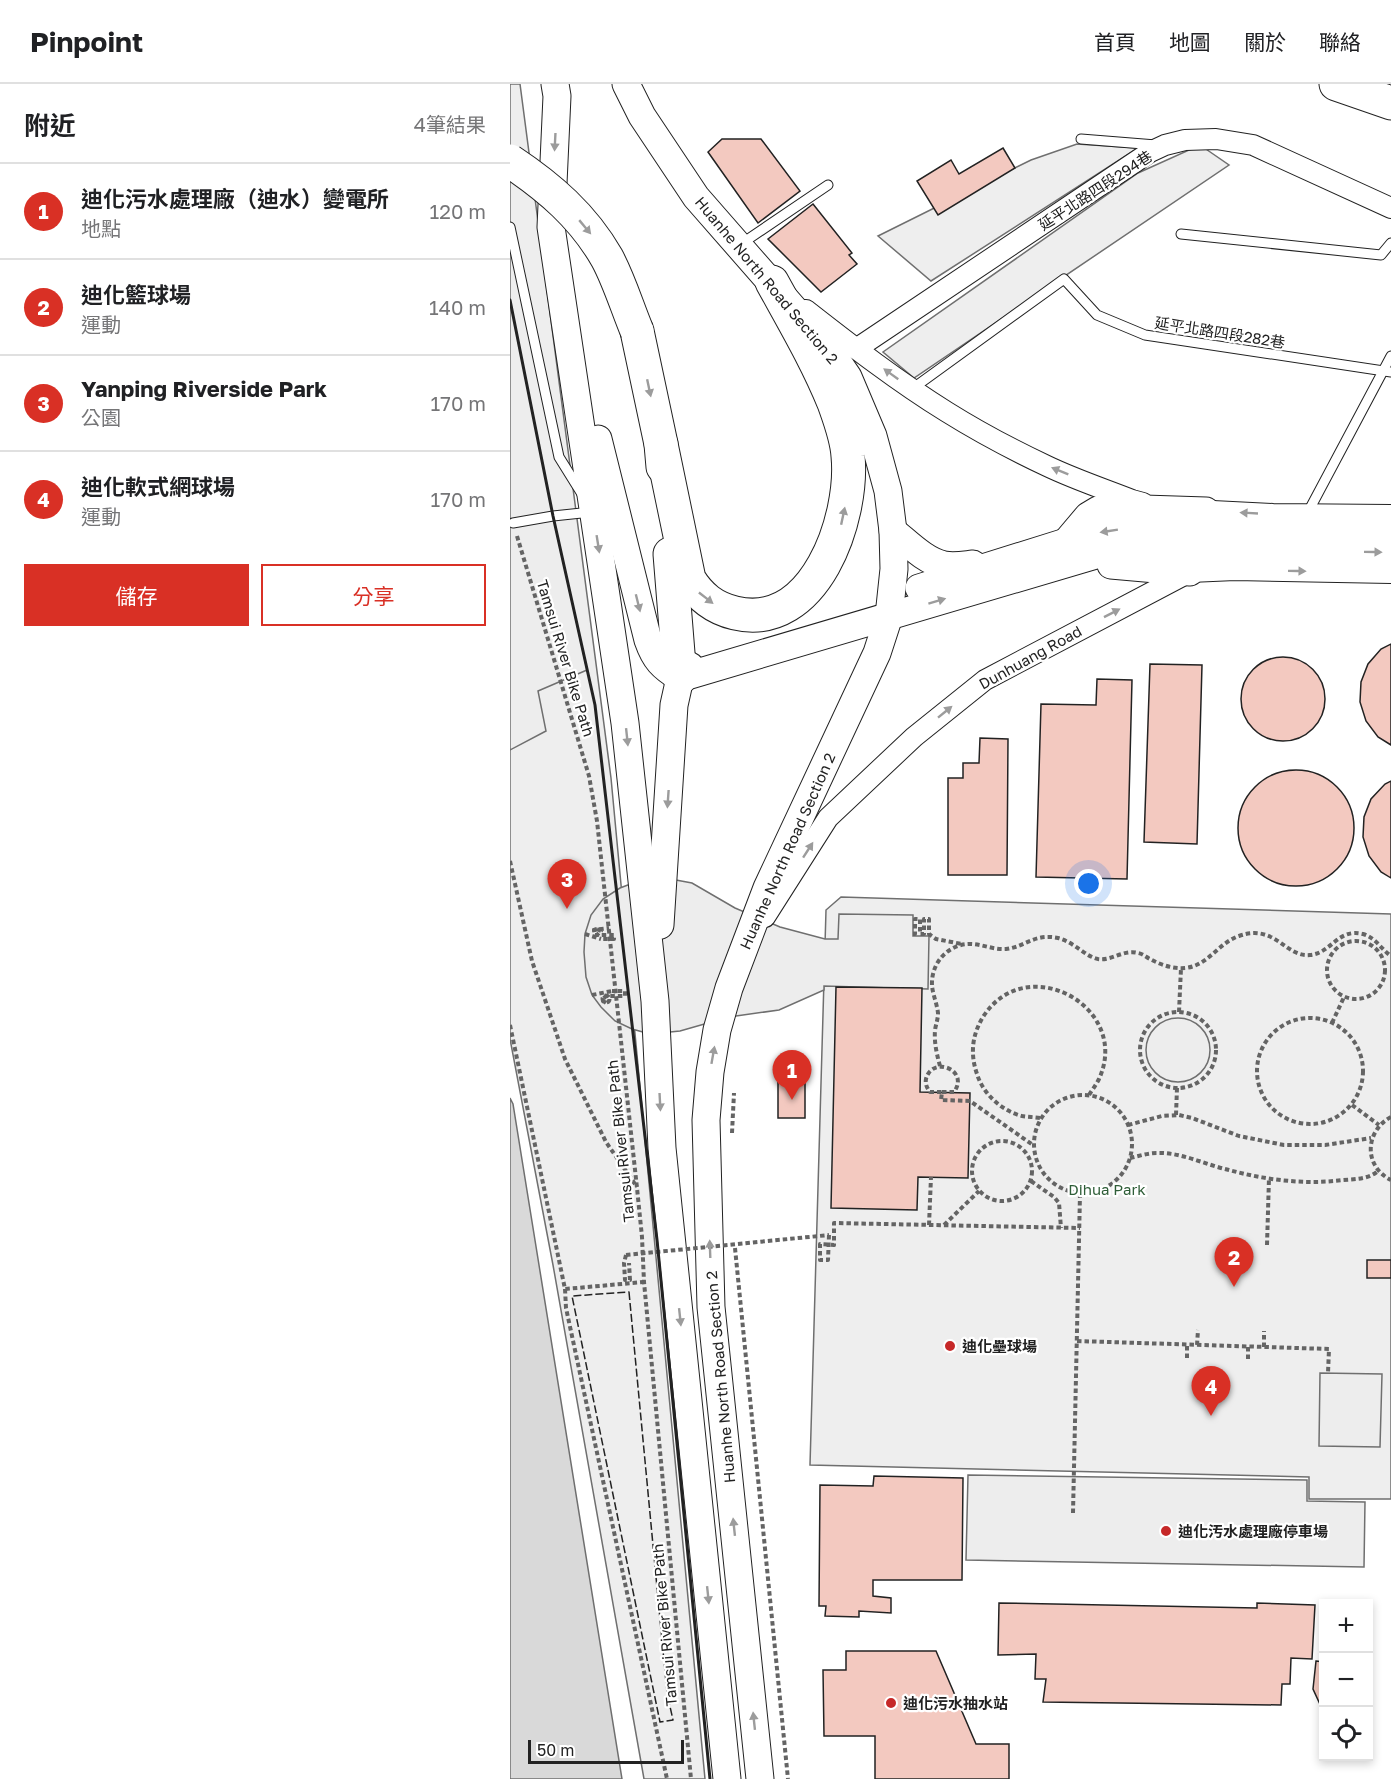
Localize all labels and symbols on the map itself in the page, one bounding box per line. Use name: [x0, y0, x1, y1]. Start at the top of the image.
one-way arrow: [550, 133, 559, 152]
street label: 延平北路四段294巷: [1035, 147, 1155, 233]
street label: Huanhe North Road Section 2: [692, 193, 842, 367]
one-way arrow: [578, 219, 591, 234]
street label: 延平北路四段282巷: [1154, 313, 1286, 351]
one-way arrow: [884, 369, 899, 381]
one-way arrow: [645, 379, 654, 398]
one-way arrow: [1051, 466, 1069, 476]
one-way arrow: [839, 506, 848, 525]
one-way arrow: [1239, 509, 1258, 518]
one-way arrow: [1099, 527, 1118, 536]
one-way arrow: [593, 534, 602, 553]
one-way arrow: [1363, 547, 1382, 556]
one-way arrow: [1287, 566, 1306, 576]
street label: Tamsui River Bike Path: [534, 577, 598, 739]
one-way arrow: [698, 592, 714, 605]
one-way arrow: [634, 594, 644, 612]
one-way arrow: [928, 596, 946, 605]
one-way arrow: [1103, 608, 1120, 617]
street label: Dunhuang Road: [976, 621, 1084, 693]
one-way arrow: [937, 706, 952, 719]
one-way arrow: [622, 727, 632, 746]
street label: Huanhe North Road Section 2: [735, 750, 839, 952]
one-way arrow: [663, 789, 673, 808]
one-way arrow: [802, 842, 814, 858]
pin: 3: [548, 860, 586, 909]
your location: [1074, 869, 1103, 898]
one-way arrow: [708, 1045, 717, 1064]
pin: 1: [772, 1050, 812, 1100]
street label: Tamsui River Bike Path: [603, 1059, 637, 1223]
one-way arrow: [656, 1092, 665, 1111]
park label: Dihua Park: [1068, 1180, 1146, 1198]
pin: 2: [1214, 1238, 1254, 1287]
one-way arrow: [705, 1240, 714, 1259]
street label: Huanhe North Road Section 2: [702, 1270, 738, 1484]
one-way arrow: [675, 1307, 685, 1326]
place label: 迪化壘球場: [962, 1337, 1037, 1355]
marker: 迪化壘球場: [943, 1339, 957, 1353]
pin: 4: [1192, 1366, 1230, 1416]
one-way arrow: [729, 1517, 739, 1536]
place label: 迪化汚水處理廠停車場: [1178, 1522, 1328, 1540]
marker: 迪化汚水處理廠停車場: [1159, 1524, 1173, 1538]
street label: Tamsui River Bike Path: [648, 1543, 680, 1707]
one-way arrow: [703, 1585, 713, 1604]
place label: 迪化污水抽水站: [903, 1694, 1008, 1712]
marker: 迪化污水抽水站: [884, 1696, 898, 1710]
one-way arrow: [749, 1711, 759, 1730]
scale bar: [528, 1737, 684, 1764]

